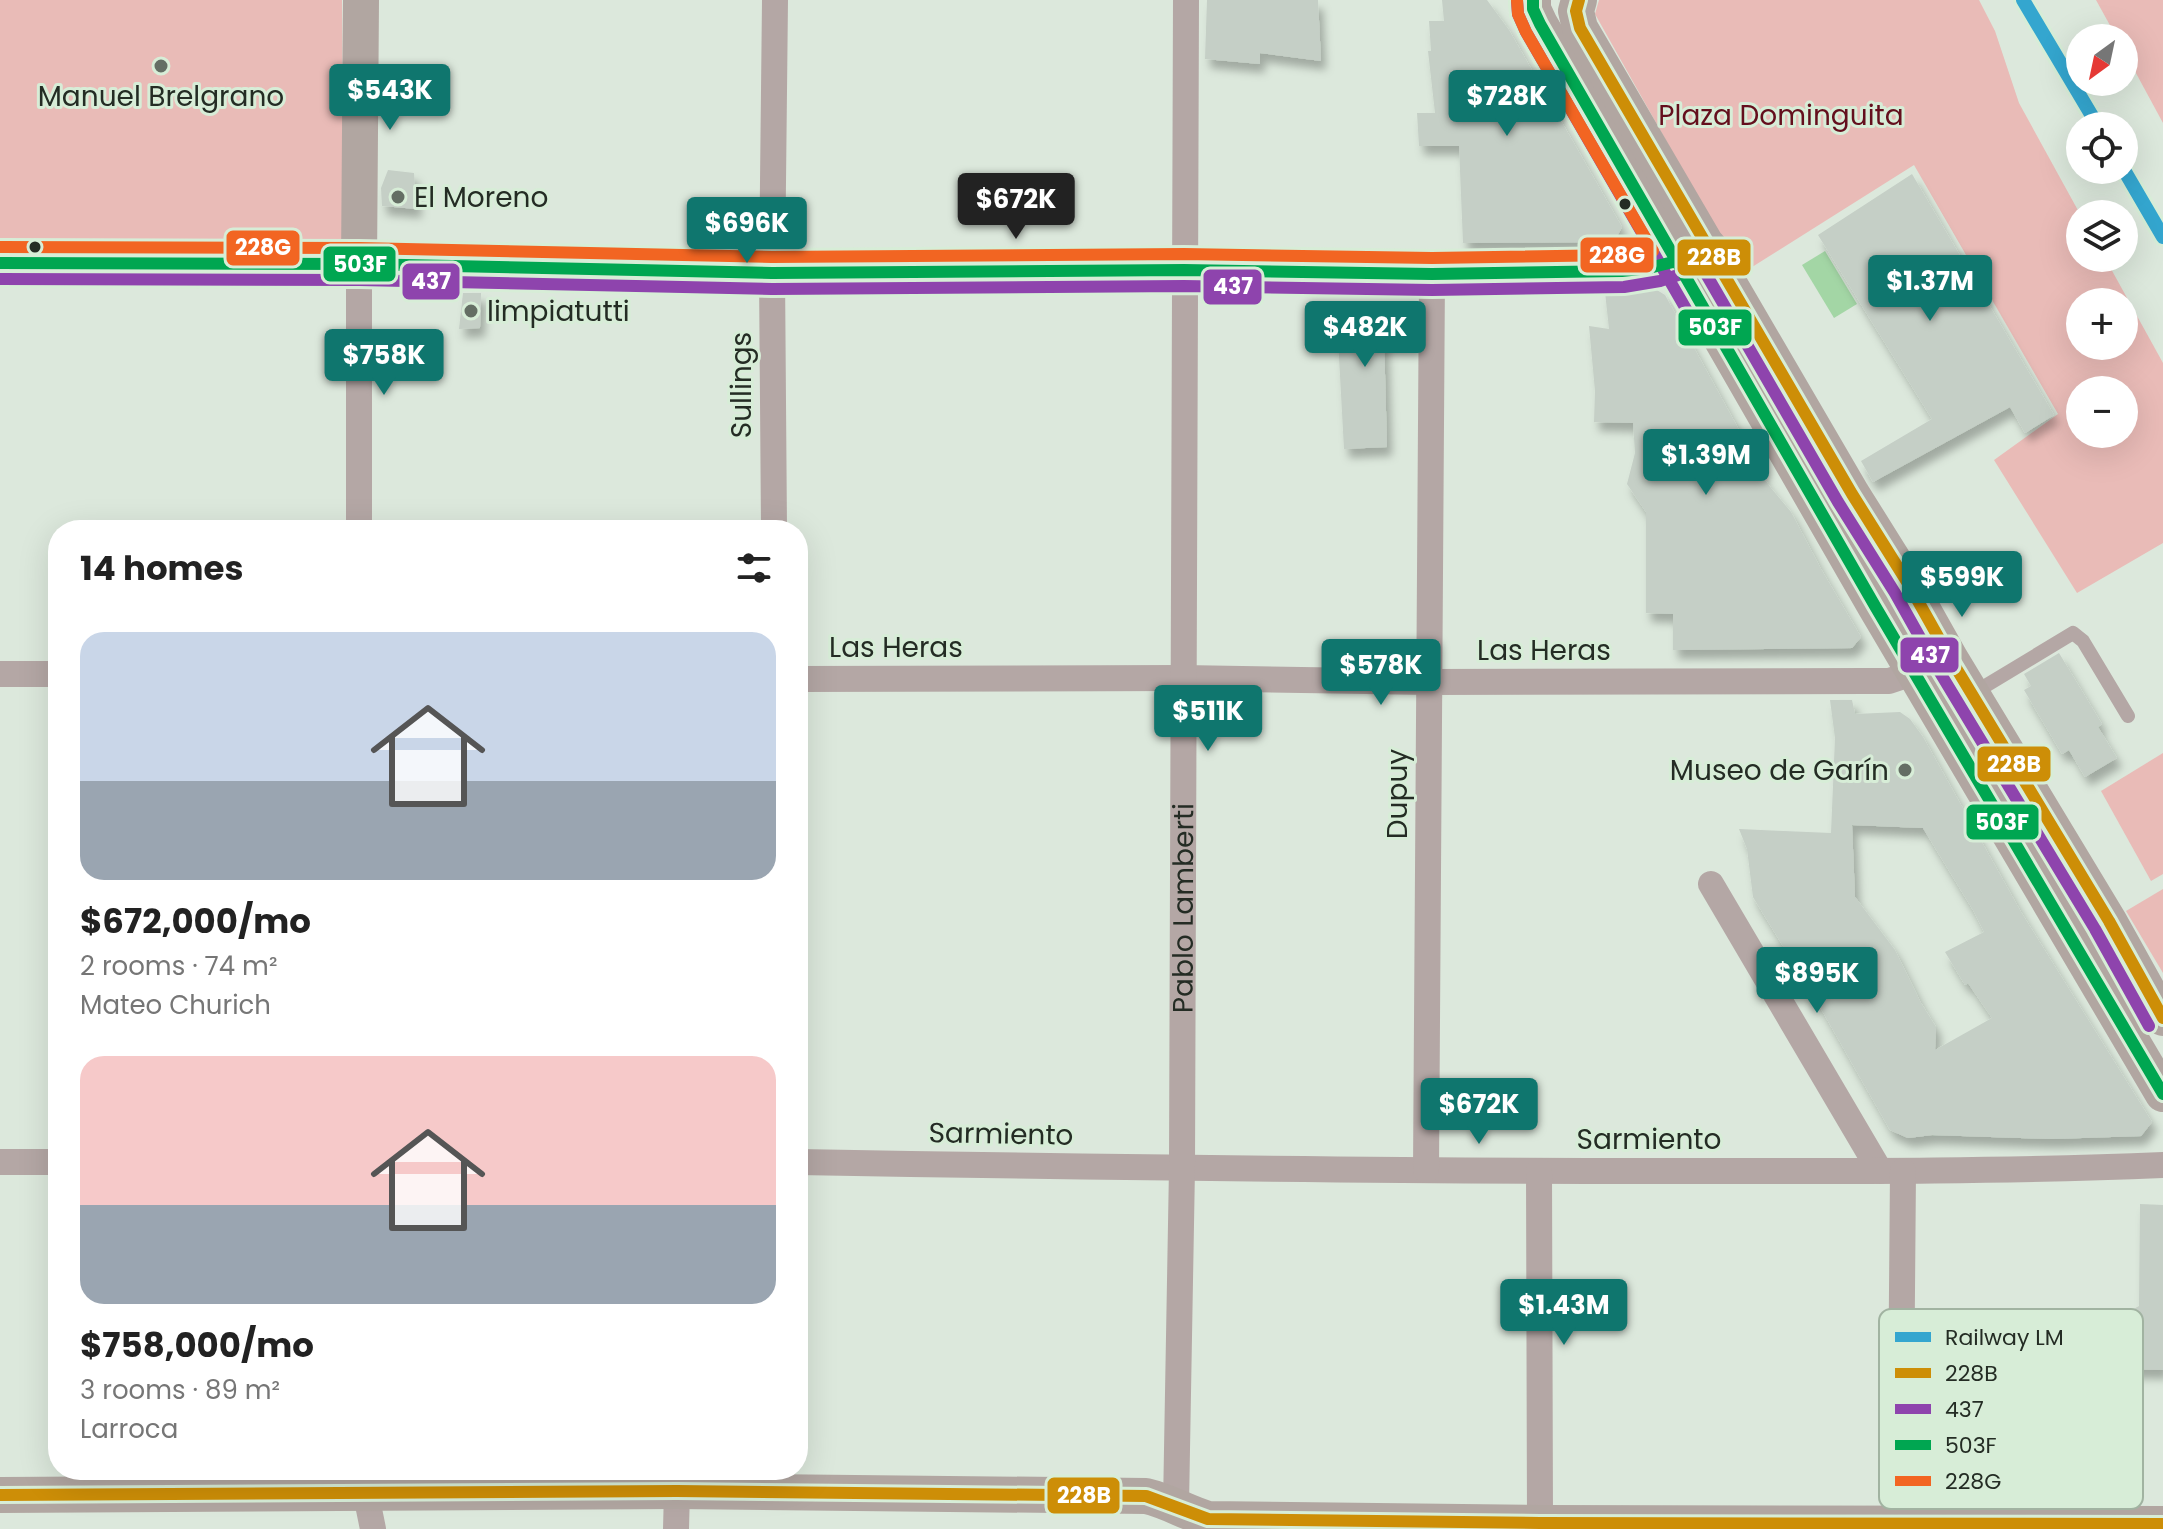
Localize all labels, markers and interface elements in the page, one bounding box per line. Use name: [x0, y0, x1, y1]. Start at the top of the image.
north arrow: [2066, 24, 2138, 96]
map controls: [2066, 24, 2138, 448]
marker: Manuel Brelgrano: [152, 57, 170, 75]
pin: $543K: [334, 64, 446, 132]
pin: $728K: [1451, 70, 1563, 138]
text: $543K: [347, 72, 433, 108]
place label: Manuel Brelgrano: [38, 77, 284, 116]
text: $728K: [1467, 78, 1547, 114]
park label: Plaza Dominguita: [1658, 96, 1904, 135]
button: locate: [2066, 112, 2138, 184]
pin: $672K: [960, 173, 1072, 241]
place label: El Moreno: [414, 178, 548, 217]
text: $672K: [976, 181, 1056, 217]
marker: El Moreno: [389, 188, 407, 206]
unlabelled marker: [1617, 196, 1633, 212]
pin: $696K: [691, 197, 803, 265]
button: layers: [2066, 200, 2138, 272]
text: $696K: [705, 205, 789, 241]
line badge: 228G: [225, 229, 301, 267]
text: 228G: [235, 232, 291, 263]
line badge: 228G: [1579, 236, 1655, 274]
line badge: 228B: [1676, 238, 1752, 277]
unlabelled marker: [27, 239, 43, 255]
text: 228G: [1589, 240, 1645, 271]
text: 228B: [1687, 242, 1741, 273]
line badge: 503F: [322, 245, 397, 283]
text: 503F: [333, 249, 387, 280]
pin: $1.37M: [1865, 255, 1995, 323]
line badge: 437: [401, 262, 461, 301]
text: $1.37M: [1886, 263, 1974, 299]
text: 437: [411, 266, 451, 297]
line badge: 437: [1202, 268, 1263, 306]
text: 437: [1213, 271, 1253, 302]
button: +: [2066, 288, 2138, 360]
place label: limpiatutti: [487, 292, 630, 331]
pin: $482K: [1309, 301, 1421, 369]
marker: limpiatutti: [462, 302, 480, 320]
line badge: 503F: [1677, 308, 1753, 347]
text: $482K: [1323, 309, 1407, 345]
text: 503F: [1688, 312, 1742, 343]
pin: $758K: [328, 329, 440, 397]
street label: Sullings: [722, 332, 761, 438]
text: $758K: [343, 337, 425, 373]
button: −: [2066, 376, 2138, 448]
pin: $1.39M: [1641, 429, 1771, 497]
text: $1.39M: [1661, 437, 1751, 473]
text: 14 homes: [80, 544, 244, 592]
icon: filters: [732, 546, 776, 590]
pin: $599K: [1906, 551, 2018, 619]
text: $599K: [1920, 559, 2004, 595]
street label: Las Heras: [829, 628, 963, 667]
street label: Las Heras: [1477, 631, 1611, 670]
line badge: 437: [1899, 636, 1960, 674]
pin: $578K: [1325, 639, 1437, 707]
text: 437: [1910, 640, 1950, 671]
text: $578K: [1340, 647, 1422, 683]
icon: home: [356, 684, 500, 828]
pin: $511K: [1152, 685, 1264, 753]
text: $511K: [1172, 693, 1244, 729]
line badge: 228B: [1976, 745, 2052, 783]
street label: Dupuy: [1378, 749, 1417, 839]
text: 228B: [1987, 749, 2041, 780]
place label: Museo de Garín: [1670, 751, 1889, 790]
marker: Museo de Garín: [1896, 761, 1914, 779]
street label: Pablo Lamberti: [1163, 803, 1203, 1013]
line badge: 503F: [1965, 803, 2040, 841]
text: 503F: [1975, 807, 2029, 838]
text: $672,000/mo: [80, 897, 311, 945]
pin: $895K: [1761, 947, 1873, 1015]
text: 2 rooms · 74 m²: [80, 948, 277, 984]
text: $895K: [1775, 955, 1859, 991]
text: Mateo Churich: [80, 987, 271, 1023]
pin: $672K: [1423, 1078, 1535, 1146]
text: $672K: [1439, 1086, 1519, 1122]
icon: home: [356, 1108, 500, 1252]
street label: Sarmiento: [928, 1113, 1074, 1155]
street label: Sarmiento: [1577, 1120, 1721, 1159]
pin: $1.43M: [1499, 1279, 1629, 1347]
text: $1.43M: [1518, 1287, 1610, 1323]
legend: [1879, 1309, 2143, 1509]
text: $758,000/mo: [80, 1321, 314, 1369]
text: Railway LM: [1945, 1322, 2064, 1353]
text: 228B: [1945, 1358, 1998, 1389]
text: 3 rooms · 89 m²: [80, 1372, 280, 1408]
text: 437: [1945, 1394, 1984, 1425]
text: Larroca: [80, 1411, 178, 1447]
text: 503F: [1945, 1430, 1997, 1461]
text: 228G: [1945, 1466, 2001, 1497]
line badge: 228B: [1046, 1476, 1121, 1515]
text: 228B: [1057, 1480, 1111, 1511]

